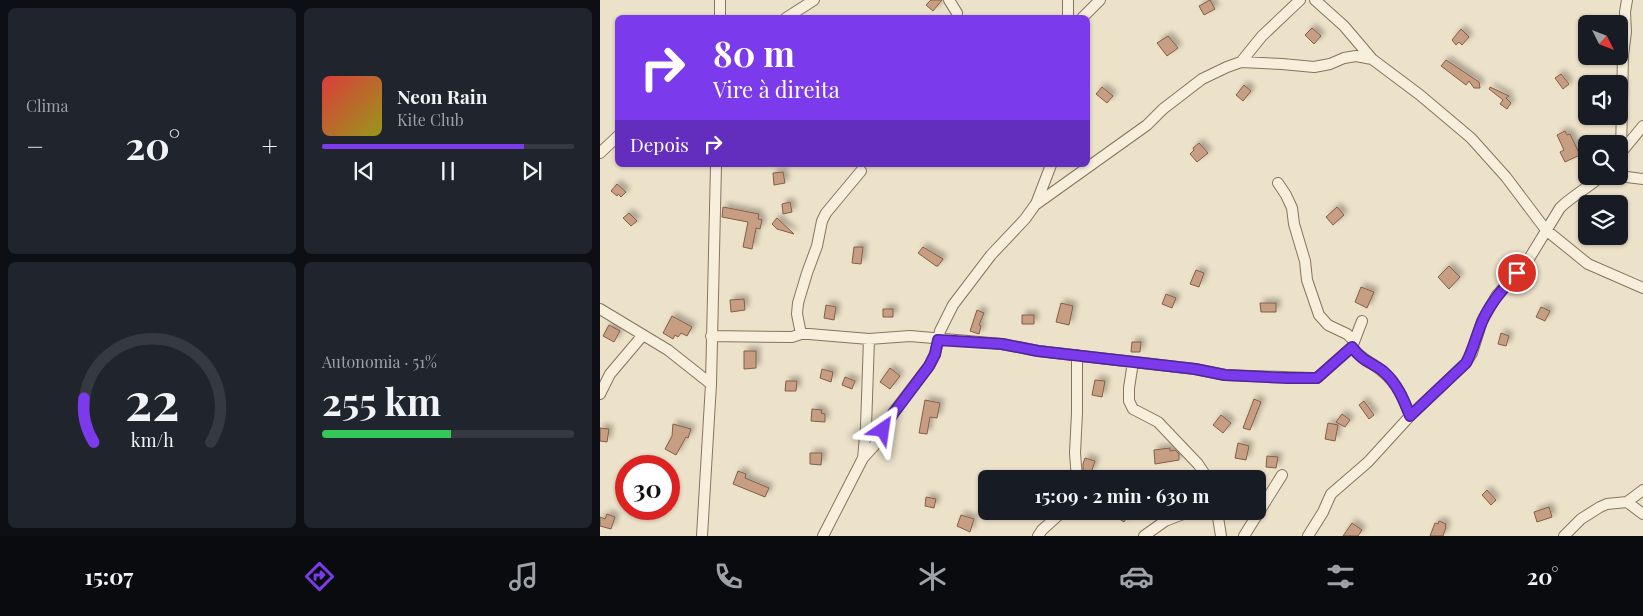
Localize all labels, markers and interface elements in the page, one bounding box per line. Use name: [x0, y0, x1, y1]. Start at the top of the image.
north arrow: [1578, 15, 1628, 65]
map controls: [1578, 15, 1628, 245]
text: 80 m: [713, 29, 795, 76]
icon: right: [630, 35, 695, 100]
text: Vire à direita: [713, 74, 840, 104]
button: sound: [1578, 75, 1628, 125]
text: Neon Rain: [397, 83, 487, 109]
text: Clima: [26, 95, 68, 116]
text: Kite Club: [397, 109, 464, 130]
text: 20°: [125, 119, 180, 170]
text: −: [26, 127, 44, 164]
text: +: [262, 127, 278, 164]
icon: right: [699, 130, 727, 158]
text: Depois: [630, 131, 689, 157]
button: search: [1578, 135, 1628, 185]
icon: previous: [350, 157, 378, 185]
icon: pause: [434, 157, 462, 185]
icon: next: [518, 157, 546, 185]
button: layers: [1578, 195, 1628, 245]
pin: [1496, 252, 1538, 294]
icon: arrive: [1503, 259, 1531, 287]
text: Autonomia · 51%: [322, 351, 437, 372]
text: 22: [125, 365, 179, 434]
text: 255 km: [322, 375, 441, 426]
position arrow: [856, 403, 908, 455]
text: km/h: [131, 428, 174, 451]
speed limit sign: 30: [615, 455, 680, 520]
text: 15:09 · 2 min · 630 m: [1034, 482, 1210, 508]
icon: directions: [302, 559, 337, 594]
icon: music: [506, 559, 541, 594]
icon: phone: [711, 559, 746, 594]
icon: climate: [915, 559, 950, 594]
icon: car: [1119, 559, 1154, 594]
icon: filters: [1323, 559, 1358, 594]
text: 15:07: [85, 561, 133, 591]
text: 20°: [1527, 561, 1558, 591]

